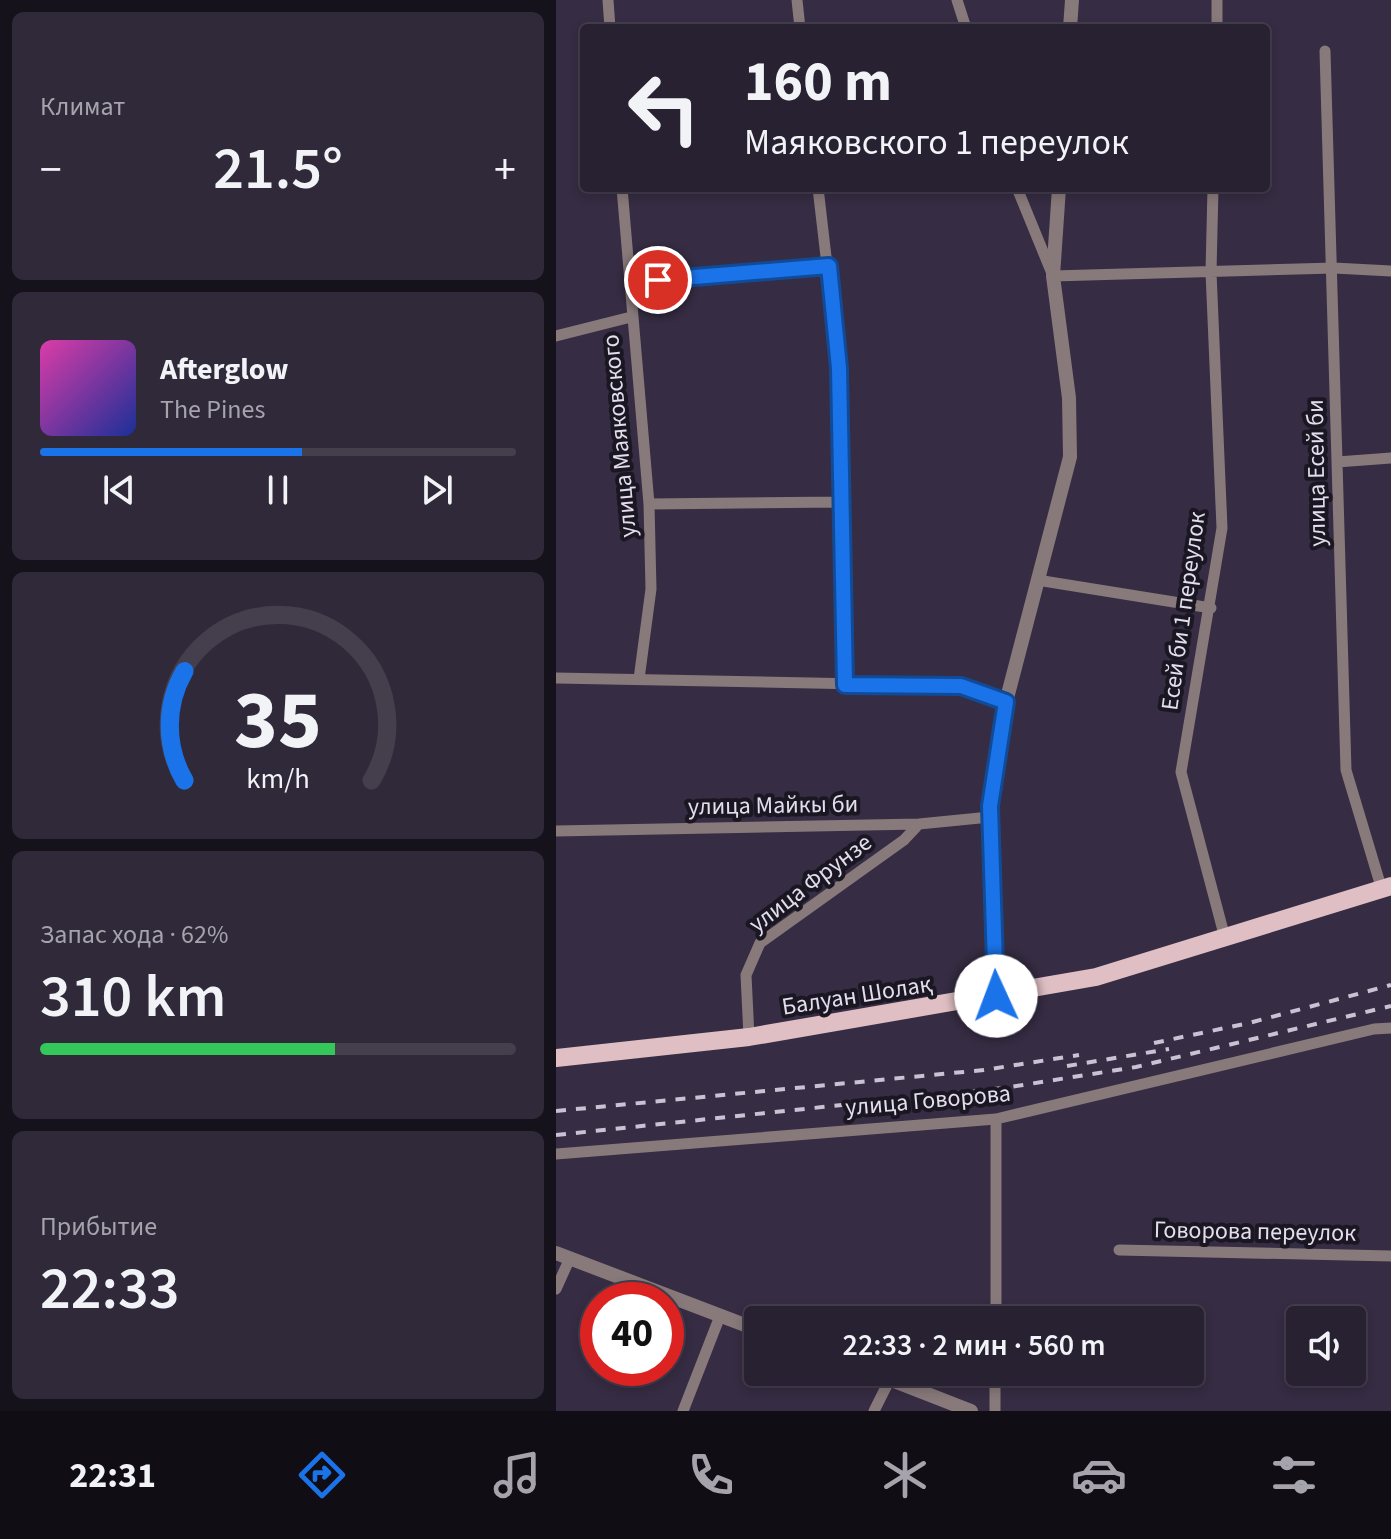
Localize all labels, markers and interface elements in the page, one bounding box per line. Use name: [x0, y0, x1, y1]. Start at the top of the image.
text: 160 m: [744, 43, 892, 122]
icon: left: [612, 56, 716, 160]
text: Климат: [40, 88, 125, 125]
text: Маяковского 1 переулок: [744, 117, 1129, 168]
text: 21.5°: [213, 127, 343, 212]
text: −: [40, 139, 62, 202]
text: +: [494, 139, 516, 202]
pin: [624, 246, 692, 314]
icon: arrive: [636, 258, 680, 302]
street label: улица Маяковского: [593, 333, 646, 539]
text: Afterglow: [160, 348, 288, 391]
text: The Pines: [160, 391, 265, 428]
street label: улица Есей би: [1298, 399, 1335, 547]
icon: previous: [97, 468, 141, 512]
icon: pause: [256, 468, 300, 512]
icon: next: [415, 468, 459, 512]
street label: Есей би 1 переулок: [1152, 509, 1215, 713]
text: 35: [234, 662, 322, 780]
text: km/h: [246, 760, 310, 800]
street label: улица Майкы би: [688, 787, 858, 824]
street label: улица Фрунзе: [741, 825, 879, 941]
text: Запас хода · 62%: [40, 916, 228, 953]
position arrow: [954, 954, 1038, 1038]
text: 310 km: [40, 955, 226, 1040]
street label: Балуан Шолақ: [779, 966, 935, 1025]
street label: улица Говорова: [844, 1076, 1012, 1125]
text: Прибытие: [40, 1208, 157, 1245]
street label: Говорова переулок: [1154, 1212, 1357, 1251]
text: 22:33: [40, 1247, 180, 1332]
speed limit sign: 40: [580, 1282, 684, 1386]
map controls: [1286, 1306, 1366, 1386]
button: sound: [1286, 1306, 1366, 1386]
text: 22:33 · 2 мин · 560 m: [843, 1324, 1105, 1367]
icon: directions: [294, 1447, 350, 1503]
icon: music: [489, 1447, 545, 1503]
icon: phone: [683, 1447, 739, 1503]
icon: climate: [877, 1447, 933, 1503]
icon: car: [1071, 1447, 1127, 1503]
icon: filters: [1266, 1447, 1322, 1503]
text: 22:31: [69, 1450, 156, 1501]

